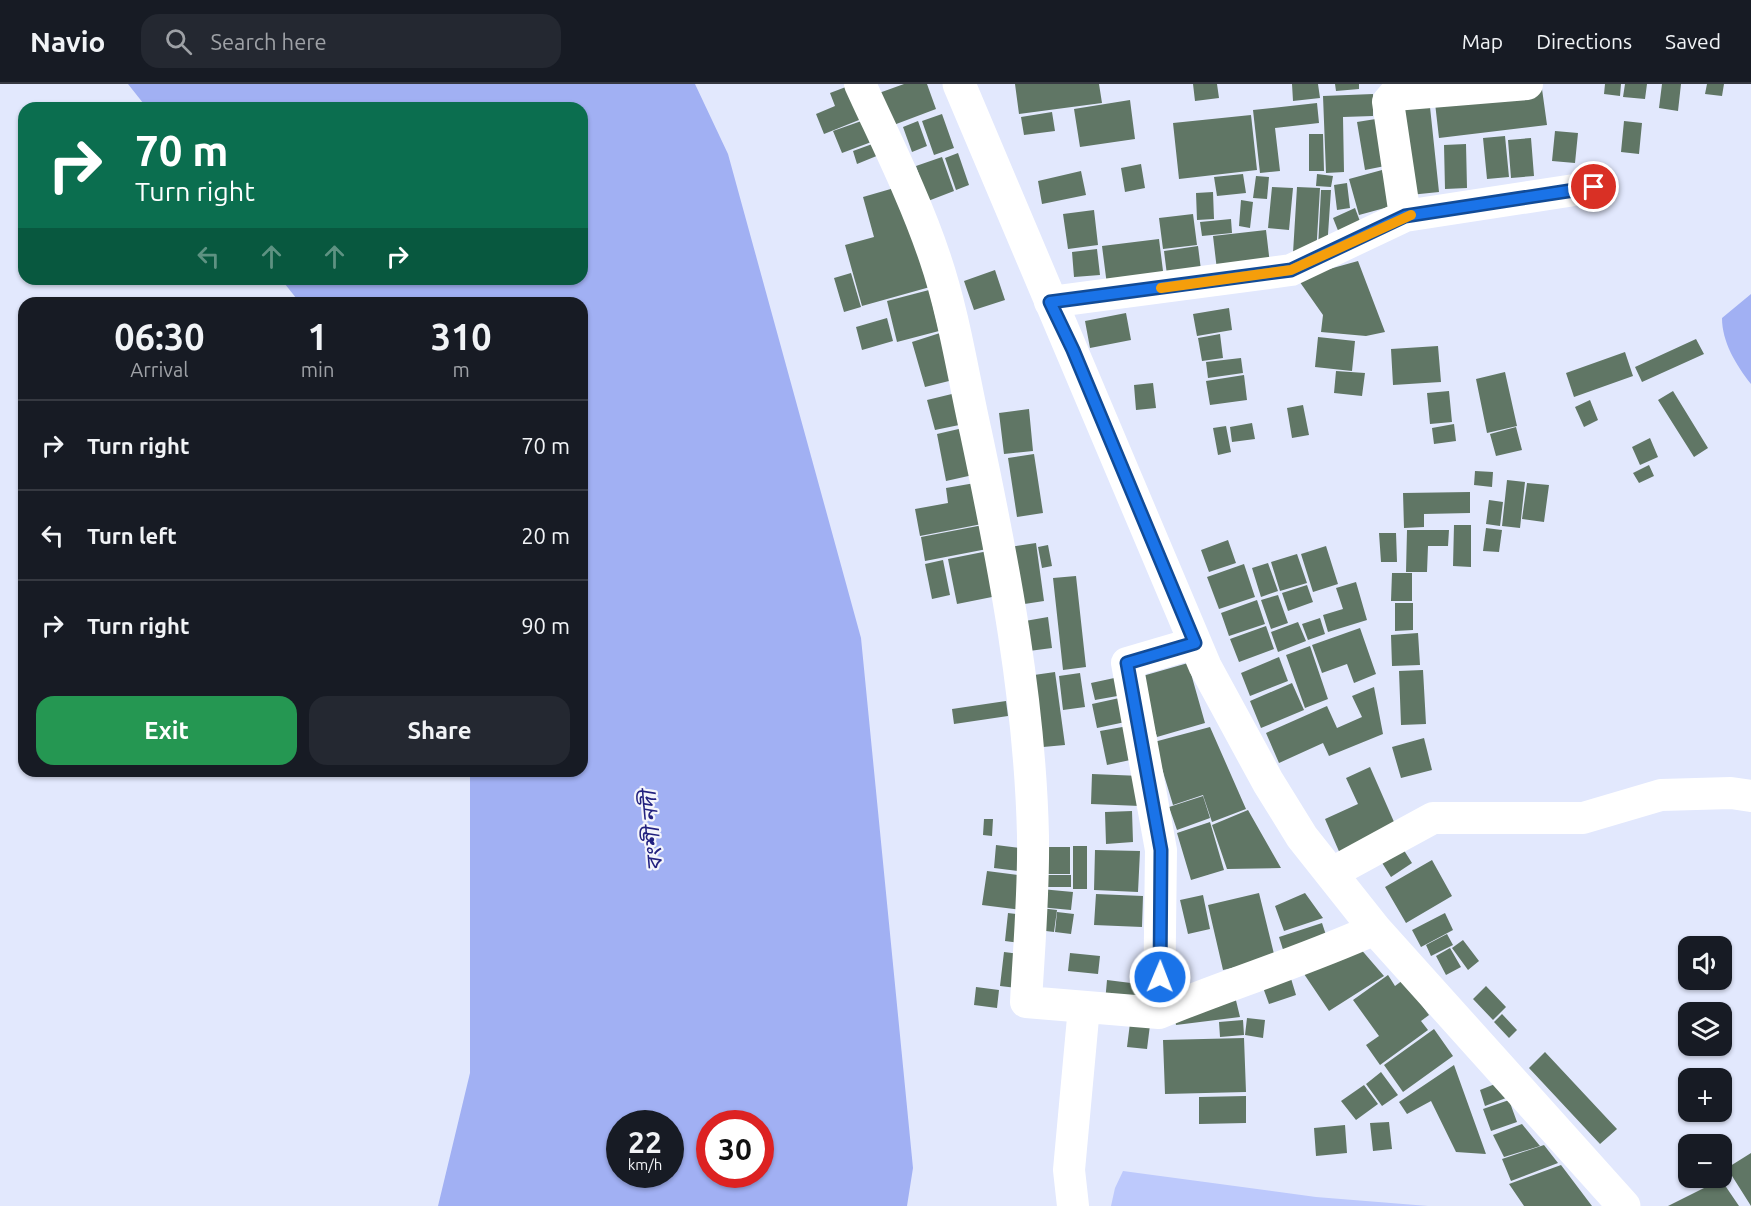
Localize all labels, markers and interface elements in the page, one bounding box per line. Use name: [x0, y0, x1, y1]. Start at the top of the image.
search box: [141, 14, 561, 68]
icon: search: [162, 25, 195, 58]
text: Navio: [30, 26, 105, 57]
text: Search here: [210, 29, 327, 54]
text: Map: [1462, 29, 1503, 53]
text: Directions: [1536, 29, 1632, 53]
text: Saved: [1665, 29, 1721, 53]
icon: right: [36, 126, 114, 204]
text: 70 m: [135, 127, 229, 174]
pin: [1568, 161, 1619, 212]
icon: arrive: [1577, 170, 1610, 203]
text: Turn right: [135, 176, 255, 206]
icon: left: [192, 240, 225, 273]
icon: ahead: [255, 240, 288, 273]
icon: ahead: [318, 240, 351, 273]
icon: right: [381, 240, 414, 273]
text: 06:30: [114, 316, 204, 357]
text: 1: [307, 316, 328, 357]
text: 310: [431, 316, 492, 357]
text: Arrival: [130, 358, 189, 381]
text: min: [301, 358, 334, 381]
text: m: [453, 358, 470, 381]
icon: right: [36, 429, 69, 462]
text: Turn right: [87, 433, 189, 458]
text: 70 m: [521, 433, 570, 458]
icon: left: [36, 519, 69, 552]
text: Turn left: [87, 523, 177, 548]
text: 20 m: [521, 523, 570, 548]
icon: right: [36, 609, 69, 642]
text: Turn right: [87, 613, 189, 638]
text: 90 m: [521, 613, 570, 638]
button: Exit: [36, 696, 297, 765]
button: Share: [309, 696, 570, 765]
water label: বংশী নদী: [634, 786, 666, 872]
map controls: [1678, 936, 1732, 1188]
button: sound: [1678, 936, 1732, 990]
position arrow: [1128, 945, 1192, 1009]
button: layers: [1678, 1002, 1732, 1056]
button: +: [1678, 1068, 1732, 1122]
speed limit sign: 30: [696, 1110, 774, 1188]
text: 22: [628, 1125, 662, 1159]
button: −: [1678, 1134, 1732, 1188]
text: km/h: [628, 1156, 662, 1173]

